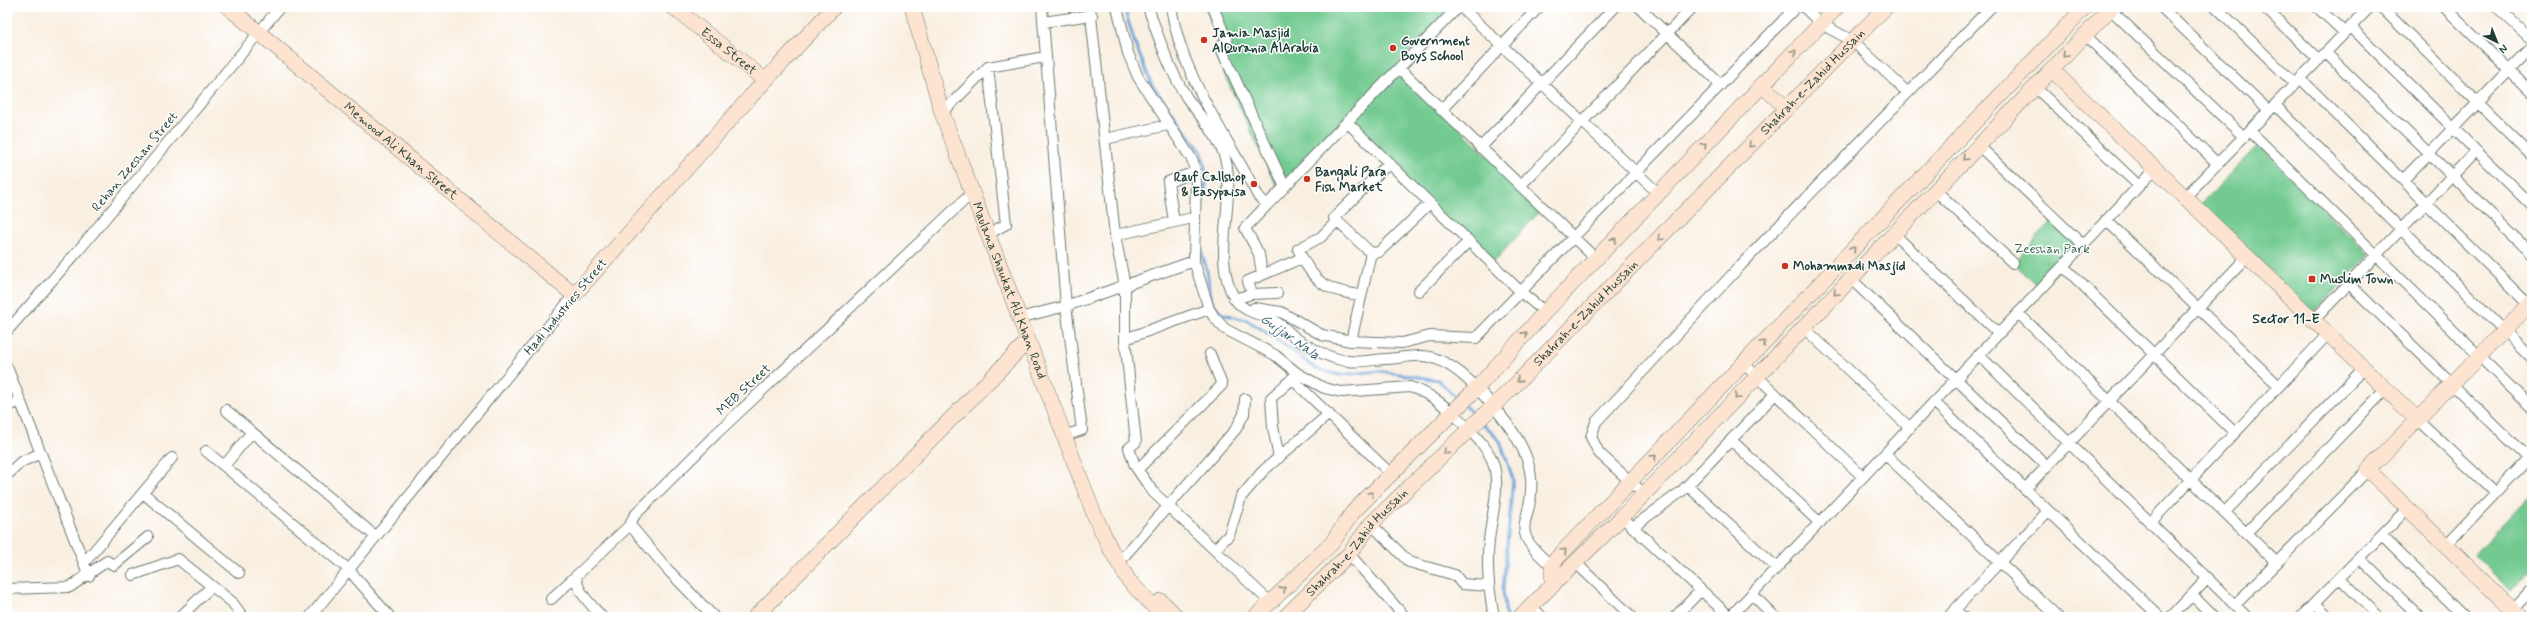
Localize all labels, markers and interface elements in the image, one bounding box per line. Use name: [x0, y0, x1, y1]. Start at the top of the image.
north arrow: [2477, 22, 2517, 62]
street label: Essa Street: [697, 24, 760, 79]
place label: Jamia Masjid AlQurania AlArabia: [1212, 25, 1319, 57]
street label: Shahrah-e-Zahid Hussain: [1757, 25, 1869, 139]
place label: Government Boys School: [1401, 33, 1470, 65]
marker: Jamia Masjid AlQurania AlArabia: [1199, 35, 1209, 45]
text: N: [2496, 41, 2511, 56]
marker: Government Boys School: [1388, 43, 1398, 53]
one-way arrow: [1789, 49, 1797, 57]
one-way arrow: [2063, 50, 2070, 58]
street label: Memood Ali Khan Street: [340, 98, 462, 204]
street label: Rehan Zeeshan Street: [88, 108, 182, 215]
one-way arrow: [1748, 140, 1756, 148]
one-way arrow: [1699, 143, 1706, 150]
one-way arrow: [1962, 153, 1970, 161]
place label: Bangali Para Fish Market: [1315, 164, 1386, 196]
place label: Rauf Callshop & Easypaisa: [1174, 169, 1246, 201]
marker: Bangali Para Fish Market: [1302, 174, 1312, 184]
marker: Rauf Callshop & Easypaisa: [1249, 179, 1259, 189]
street label: Maulana Shaukat Ali Khan Road: [968, 199, 1051, 382]
one-way arrow: [1657, 233, 1665, 241]
one-way arrow: [1610, 237, 1617, 244]
park label: Zeeshan Park: [2014, 241, 2090, 258]
one-way arrow: [1848, 246, 1856, 254]
street label: Hadi Industries Street: [521, 255, 611, 359]
street label: Shahrah-e-Zahid Hussain: [1530, 256, 1642, 370]
place label: Mohammadi Masjid: [1793, 258, 1906, 276]
marker: Mohammadi Masjid: [1780, 261, 1790, 271]
place label: Muslim Town: [2320, 271, 2394, 288]
marker: Muslim Town: [2307, 274, 2317, 284]
one-way arrow: [1834, 288, 1841, 295]
water label: Gujjar Nala: [1257, 310, 1323, 364]
district label: Sector 11-E: [2252, 310, 2320, 328]
one-way arrow: [1520, 331, 1528, 339]
one-way arrow: [1758, 340, 1766, 348]
street label: MEB Street: [713, 360, 775, 420]
one-way arrow: [1516, 375, 1524, 383]
one-way arrow: [1734, 392, 1742, 400]
one-way arrow: [1443, 447, 1451, 454]
one-way arrow: [1649, 455, 1656, 462]
street label: Shahrah-e-Zahid Hussain: [1302, 484, 1412, 600]
one-way arrow: [1366, 491, 1374, 499]
one-way arrow: [1559, 548, 1566, 556]
one-way arrow: [1278, 587, 1286, 594]

